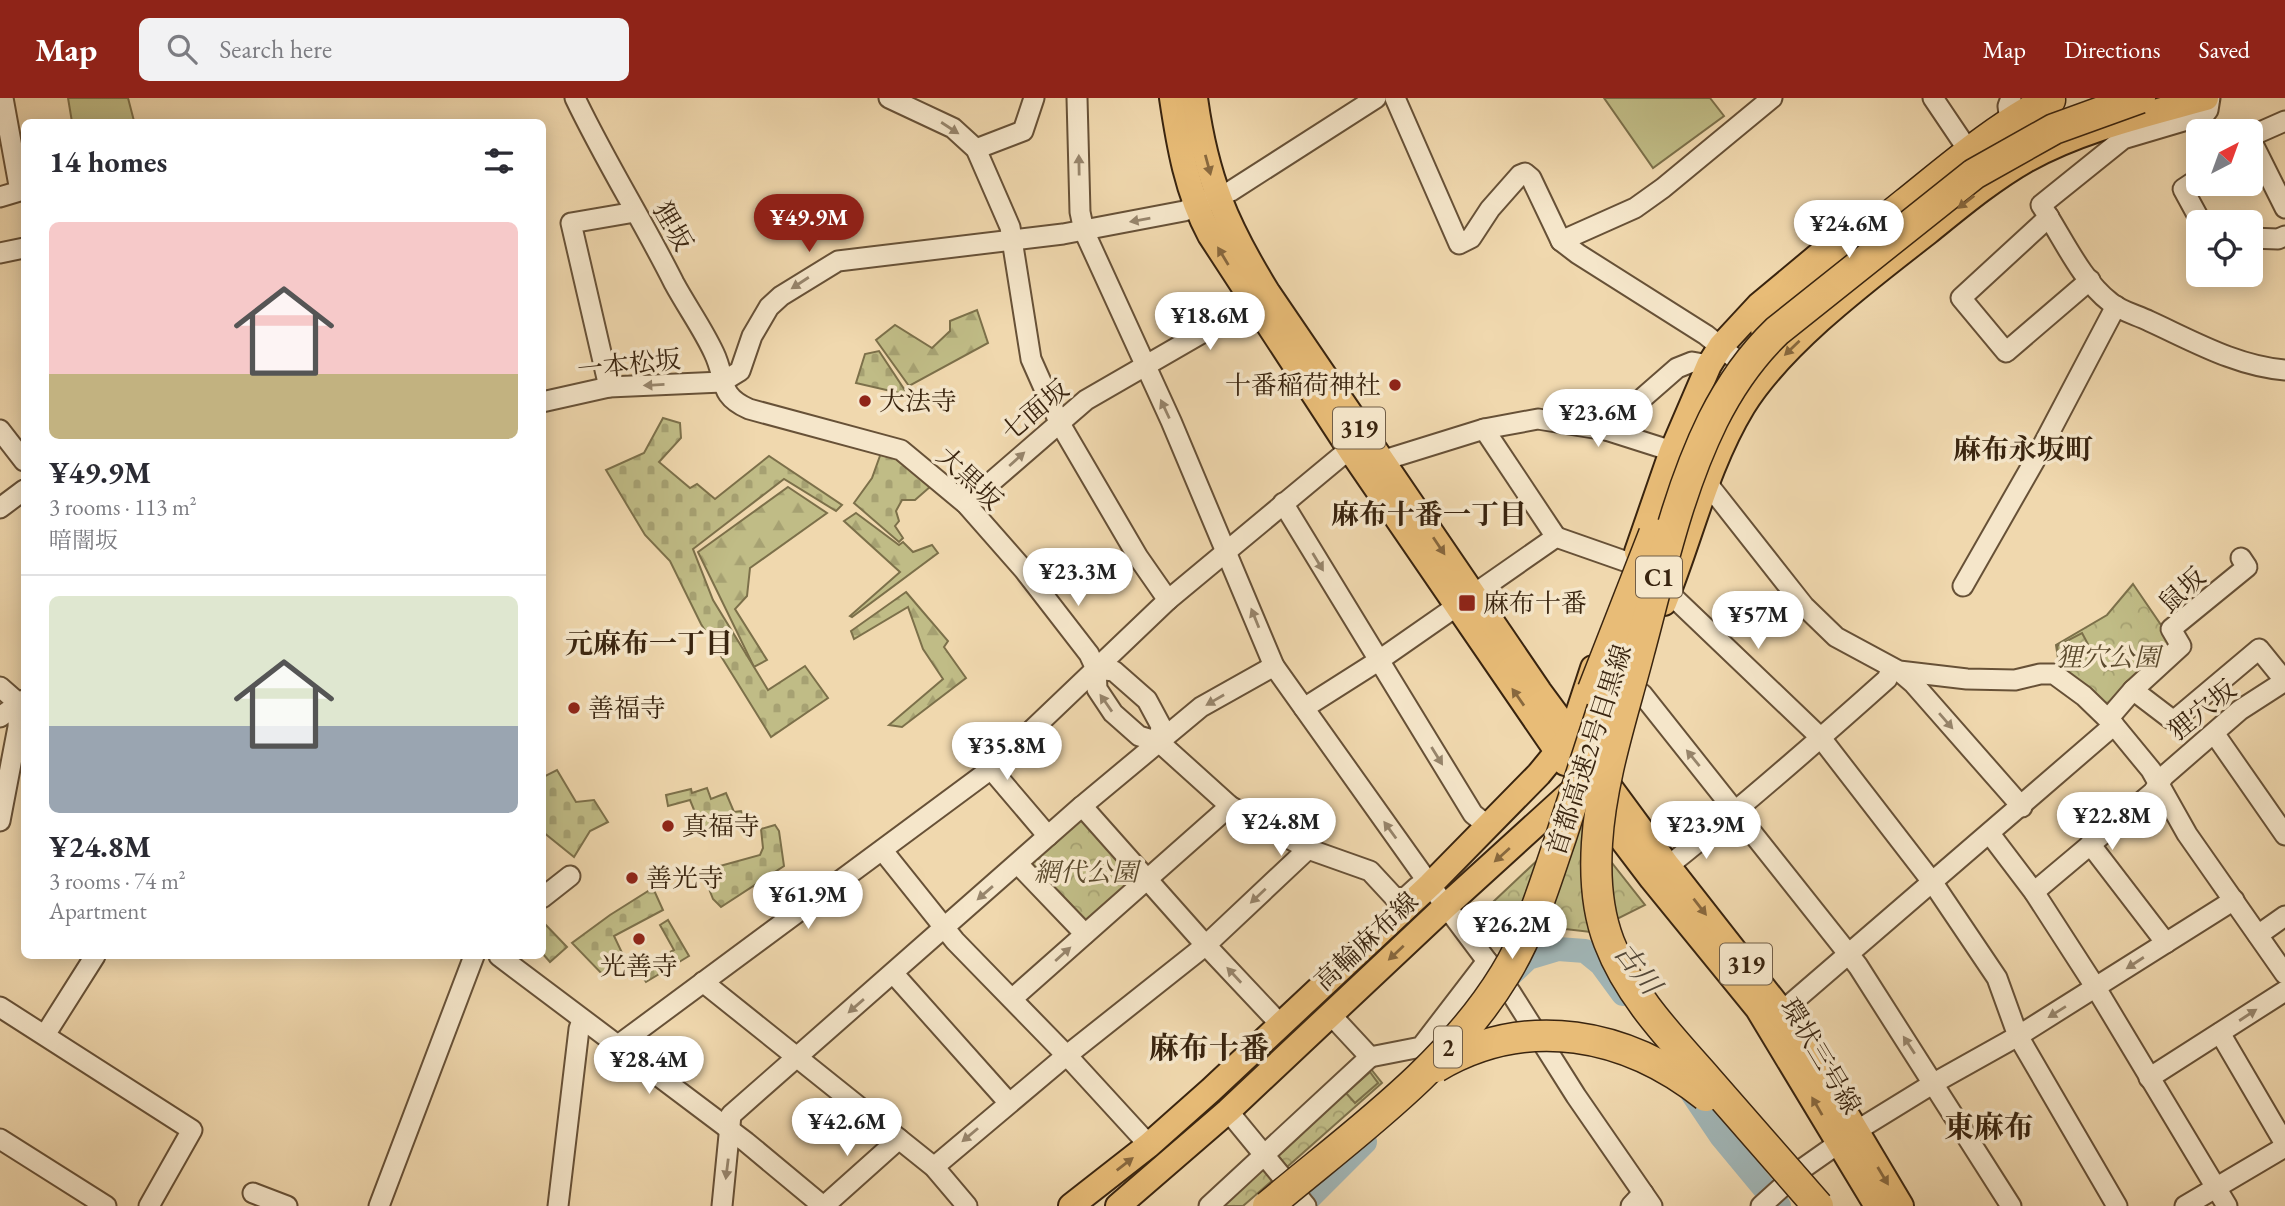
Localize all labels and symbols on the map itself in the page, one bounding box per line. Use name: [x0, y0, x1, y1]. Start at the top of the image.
north arrow: [2186, 119, 2263, 196]
one-way arrow: [940, 121, 960, 134]
one-way arrow: [1073, 153, 1084, 175]
one-way arrow: [1203, 154, 1214, 176]
pin: ¥49.9M: [752, 194, 866, 254]
street label: 狸坂: [645, 195, 701, 257]
one-way arrow: [1957, 195, 1975, 209]
pin: ¥24.6M: [1792, 200, 1906, 260]
one-way arrow: [1129, 215, 1151, 226]
one-way arrow: [1217, 247, 1229, 266]
one-way arrow: [791, 277, 810, 290]
pin: ¥18.6M: [1153, 292, 1267, 352]
one-way arrow: [1784, 340, 1801, 356]
street label: 一本松坂: [576, 342, 682, 386]
place label: 十番稲荷神社: [1225, 368, 1381, 402]
street label: 七面坂: [994, 372, 1076, 448]
marker: 十番稲荷神社: [1387, 377, 1403, 393]
one-way arrow: [643, 380, 665, 391]
place label: 大法寺: [879, 384, 957, 418]
pin: ¥23.6M: [1541, 390, 1655, 449]
marker: 大法寺: [857, 393, 873, 409]
one-way arrow: [1160, 399, 1171, 419]
road number: 319: [1333, 408, 1385, 449]
district label: 麻布永坂町: [1953, 431, 2093, 467]
street label: 大黒坂: [930, 439, 1010, 517]
one-way arrow: [1008, 451, 1025, 467]
district label: 麻布十番一丁目: [1331, 496, 1527, 532]
one-way arrow: [1432, 537, 1446, 555]
pin: ¥23.3M: [1021, 548, 1135, 608]
one-way arrow: [1312, 552, 1325, 571]
road number: C1: [1636, 556, 1682, 598]
street label: 鼠坂: [2151, 560, 2213, 620]
place label: 麻布十番: [1483, 586, 1587, 620]
pin: ¥57M: [1717, 592, 1799, 651]
marker: 麻布十番: [1457, 593, 1477, 613]
one-way arrow: [1249, 608, 1260, 629]
district label: 元麻布一丁目: [565, 625, 733, 661]
street label: 首都高速2号目黒線: [1539, 640, 1639, 860]
park label: 狸穴公園: [2056, 640, 2164, 674]
street label: 狸穴坂: [2161, 672, 2243, 748]
one-way arrow: [1512, 687, 1525, 706]
place label: 善福寺: [588, 691, 666, 725]
one-way arrow: [1099, 694, 1113, 712]
one-way arrow: [1205, 694, 1225, 706]
marker: 善福寺: [566, 700, 582, 716]
one-way arrow: [1938, 712, 1953, 729]
pin: ¥35.8M: [950, 722, 1064, 782]
one-way arrow: [1431, 746, 1444, 765]
one-way arrow: [1686, 750, 1701, 768]
pin: ¥22.8M: [2055, 792, 2169, 852]
pin: ¥24.8M: [1224, 798, 1338, 858]
pin: ¥23.9M: [1649, 802, 1763, 861]
place label: 真福寺: [682, 809, 760, 843]
marker: 真福寺: [660, 818, 676, 834]
one-way arrow: [1383, 821, 1397, 839]
one-way arrow: [1494, 847, 1511, 863]
park label: 網代公園: [1034, 855, 1142, 889]
place label: 善光寺: [646, 861, 724, 895]
marker: 善光寺: [624, 870, 640, 886]
pin: ¥61.9M: [751, 872, 865, 931]
street label: 高輪麻布線: [1307, 884, 1425, 998]
one-way arrow: [976, 885, 993, 900]
one-way arrow: [1250, 887, 1267, 903]
one-way arrow: [1693, 898, 1707, 916]
pin: ¥26.2M: [1455, 902, 1569, 961]
marker: 光善寺: [631, 931, 647, 947]
water label: 古川: [1607, 935, 1671, 1004]
road number: 319: [1720, 944, 1772, 984]
one-way arrow: [1388, 945, 1405, 961]
one-way arrow: [1054, 947, 1071, 962]
place label: 光善寺: [600, 949, 678, 983]
one-way arrow: [2125, 957, 2145, 970]
one-way arrow: [1227, 967, 1243, 984]
street label: 環状三号線: [1773, 992, 1869, 1120]
one-way arrow: [847, 998, 865, 1014]
one-way arrow: [2048, 1006, 2067, 1019]
one-way arrow: [2239, 1008, 2257, 1022]
road number: 2: [1434, 1027, 1462, 1068]
district label: 麻布十番: [1149, 1028, 1269, 1067]
one-way arrow: [1903, 1035, 1916, 1055]
pin: ¥28.4M: [592, 1037, 706, 1096]
one-way arrow: [1811, 1096, 1823, 1115]
pin: ¥42.6M: [790, 1098, 904, 1158]
district label: 東麻布: [1944, 1107, 2034, 1146]
one-way arrow: [962, 1127, 979, 1142]
one-way arrow: [1116, 1157, 1134, 1171]
one-way arrow: [721, 1158, 732, 1180]
one-way arrow: [1877, 1166, 1889, 1185]

